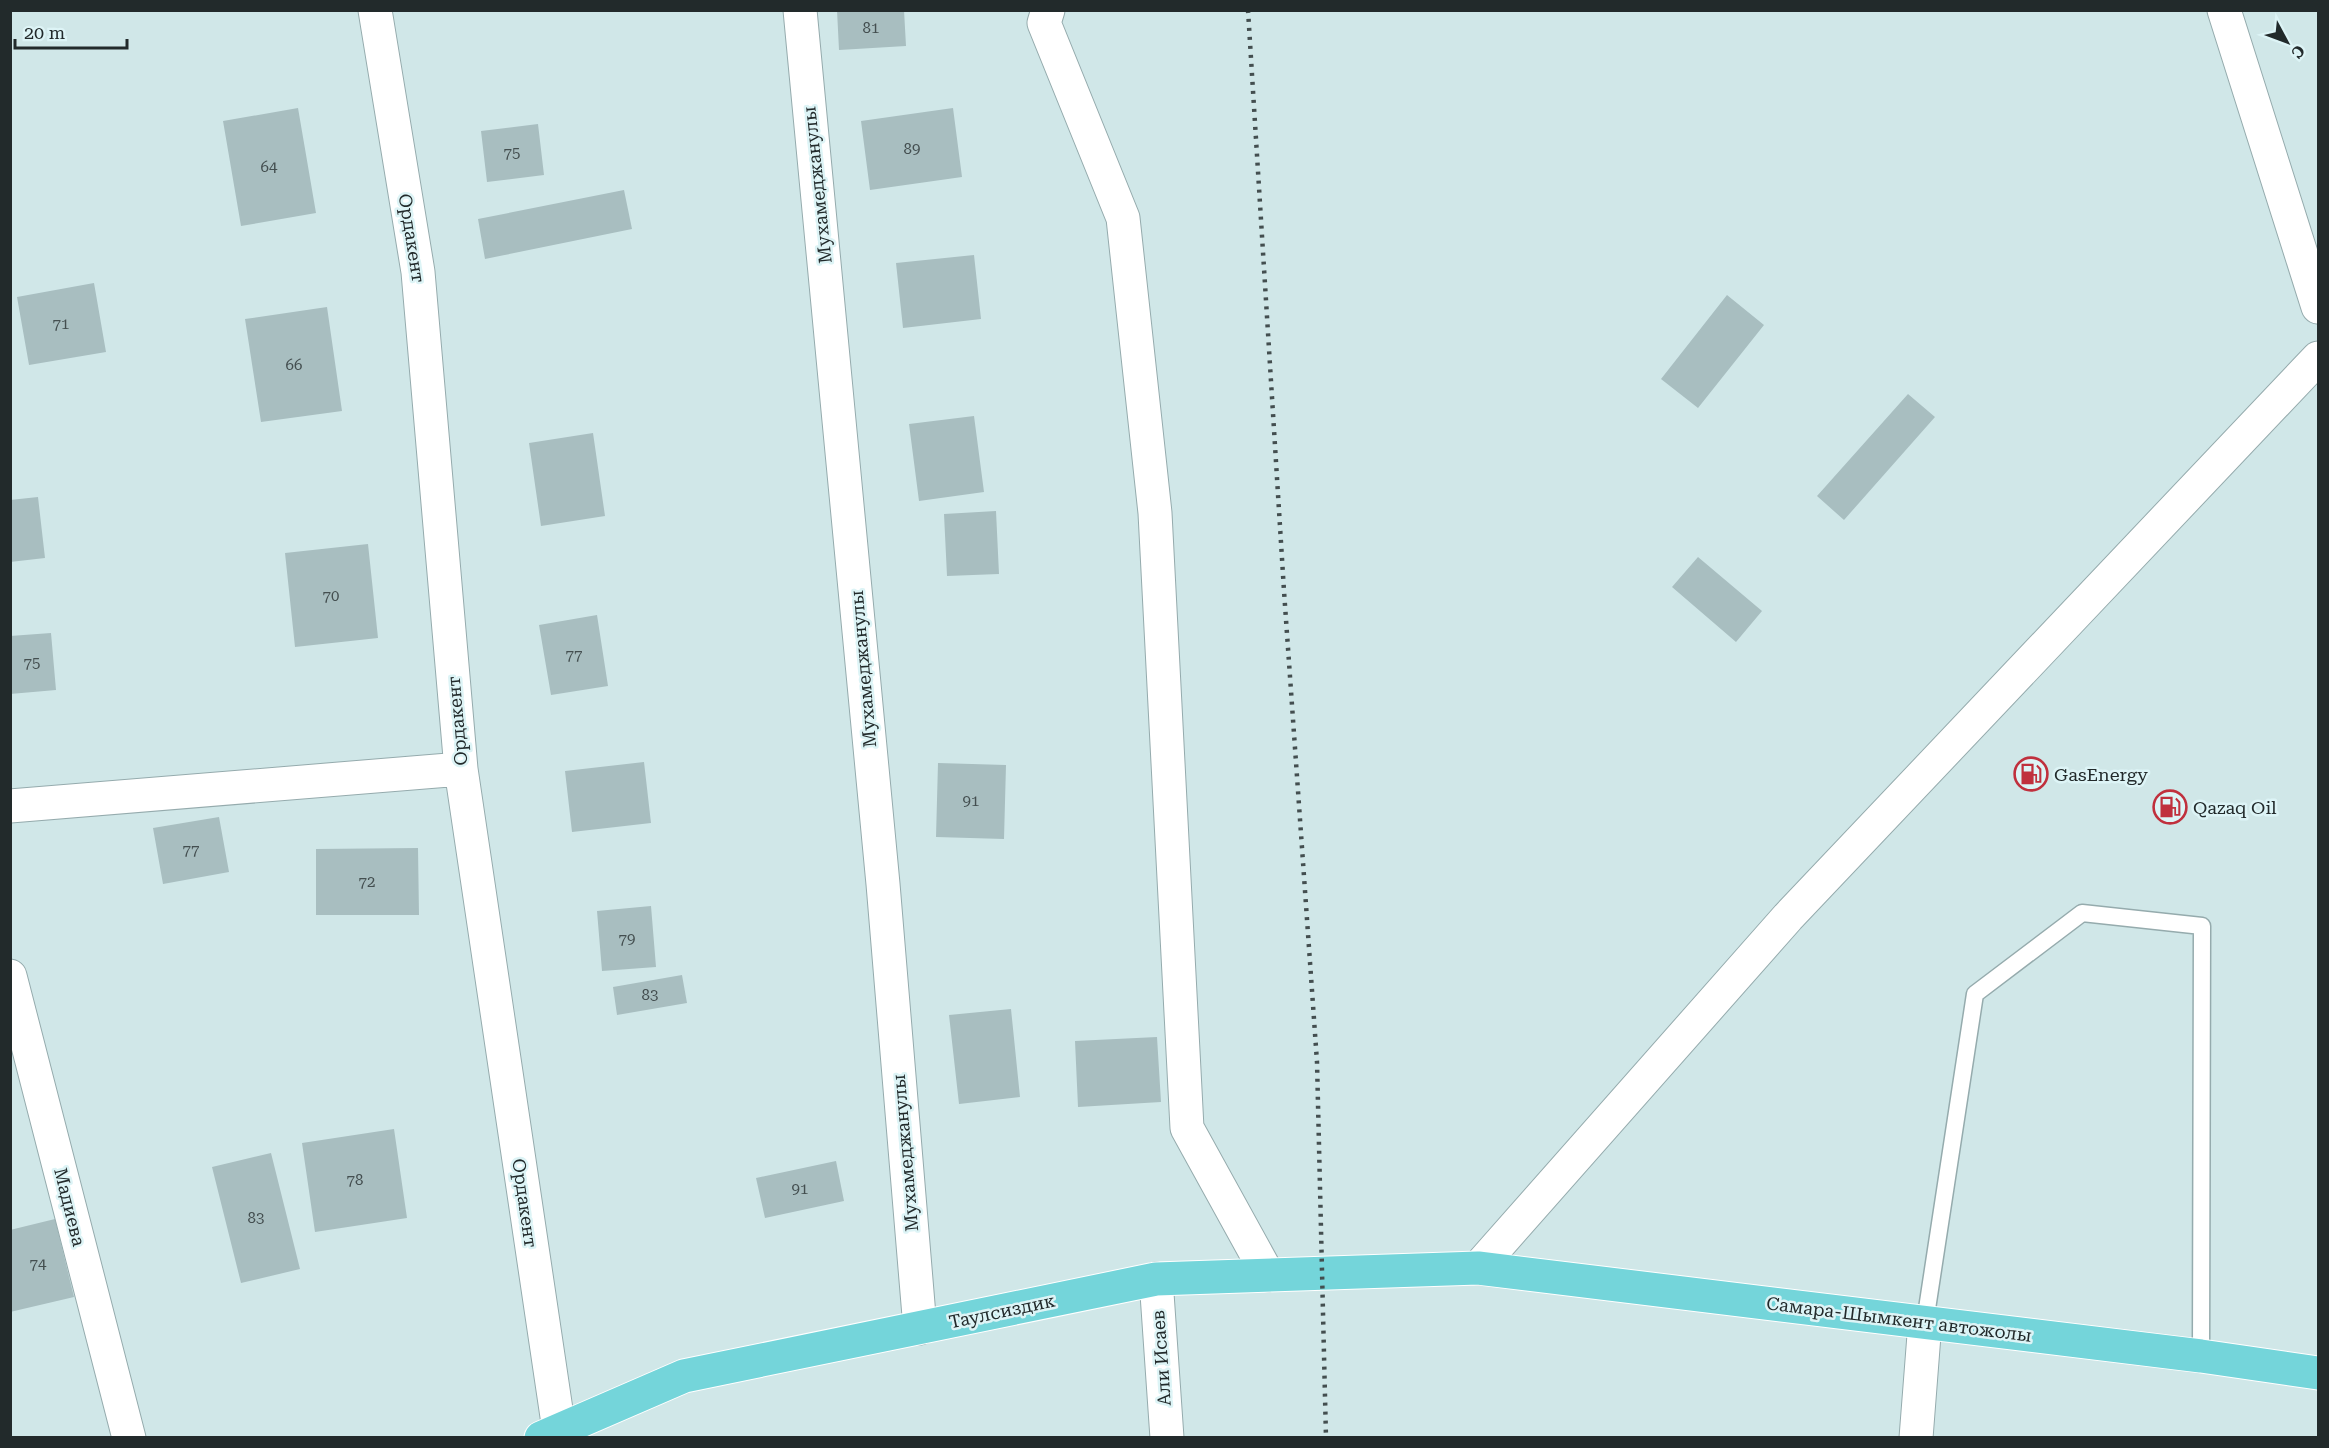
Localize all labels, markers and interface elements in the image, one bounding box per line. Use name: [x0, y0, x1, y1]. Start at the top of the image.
scale bar: [15, 12, 128, 50]
north arrow: [2257, 12, 2317, 72]
house number: 81: [863, 19, 879, 37]
text: 20 m: [24, 22, 65, 43]
text: С: [2287, 41, 2309, 62]
street label: Мухамеджанулы: [798, 105, 836, 265]
house number: 89: [904, 140, 920, 158]
house number: 75: [504, 144, 520, 162]
house number: 64: [261, 158, 278, 176]
street label: Ордакент: [395, 192, 429, 284]
house number: 71: [53, 315, 69, 333]
house number: 66: [286, 356, 302, 374]
house number: 70: [323, 587, 339, 605]
street label: Мухамеджанулы: [846, 589, 880, 748]
house number: 77: [566, 646, 582, 664]
house number: 75: [24, 654, 40, 672]
street label: Ордакент: [443, 675, 471, 767]
fuel station icon: GasEnergy: [2013, 756, 2049, 792]
place label: GasEnergy: [2054, 764, 2148, 785]
fuel station icon: Qazaq Oil: [2152, 789, 2188, 825]
house number: 91: [963, 792, 979, 810]
place label: Qazaq Oil: [2193, 797, 2277, 818]
house number: 77: [183, 841, 199, 859]
house number: 72: [359, 873, 375, 891]
house number: 79: [619, 930, 635, 948]
house number: 83: [642, 986, 658, 1004]
street label: Мухамеджанулы: [888, 1073, 922, 1232]
street label: Ордакент: [508, 1157, 542, 1249]
street label: Мадиева: [50, 1166, 90, 1249]
house number: 78: [347, 1171, 363, 1189]
house number: 91: [792, 1180, 808, 1198]
house number: 83: [248, 1209, 264, 1227]
house number: 74: [30, 1255, 47, 1273]
street label: Таулсиздик: [947, 1290, 1057, 1332]
street label: Самара-Шымкент автожолы: [1765, 1292, 2033, 1346]
street label: Али Исаев: [1147, 1309, 1175, 1407]

